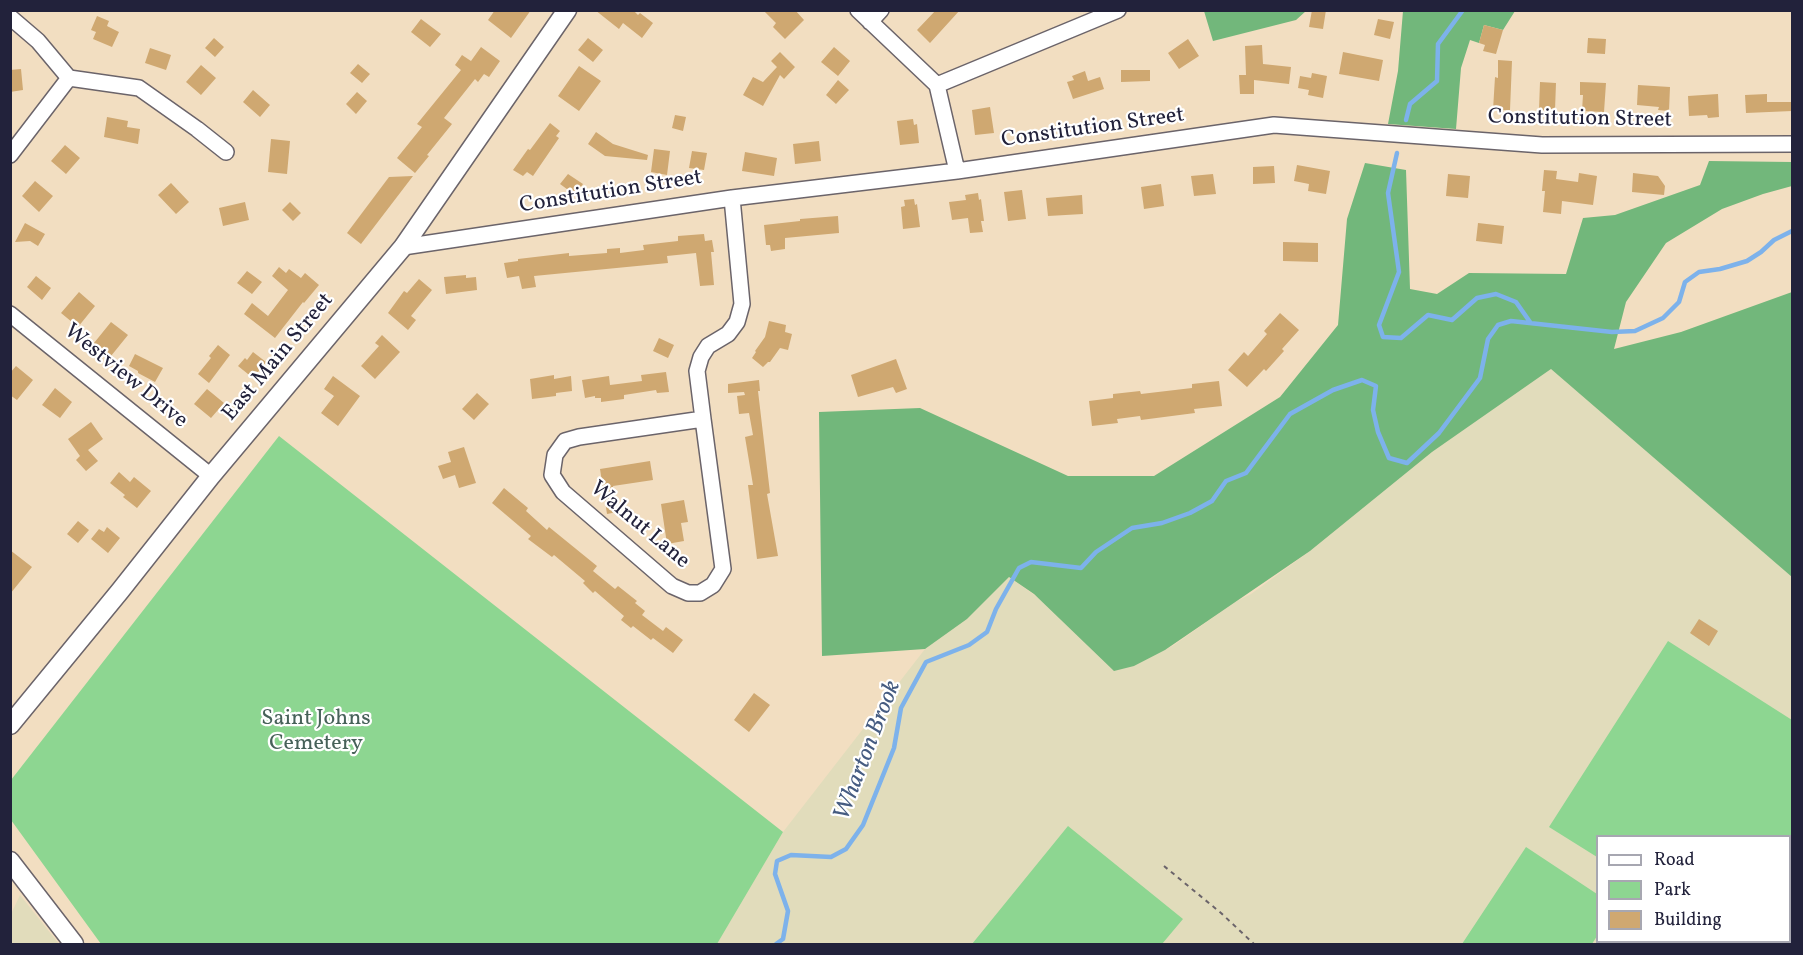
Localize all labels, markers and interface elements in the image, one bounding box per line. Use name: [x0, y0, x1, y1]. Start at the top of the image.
street label: Constitution Street: [1000, 103, 1186, 155]
street label: Constitution Street: [1488, 105, 1672, 135]
street label: Constitution Street: [518, 166, 704, 220]
street label: East Main Street: [218, 289, 340, 427]
street label: Westview Drive: [58, 319, 192, 435]
street label: Walnut Lane: [584, 476, 694, 576]
water label: Wharton Brook: [829, 677, 909, 825]
park label: Saint Johns Cemetery: [261, 707, 371, 758]
legend: [1596, 835, 1791, 943]
text: Road: [1654, 848, 1695, 873]
text: Park: [1654, 878, 1691, 903]
text: Building: [1654, 908, 1722, 933]

